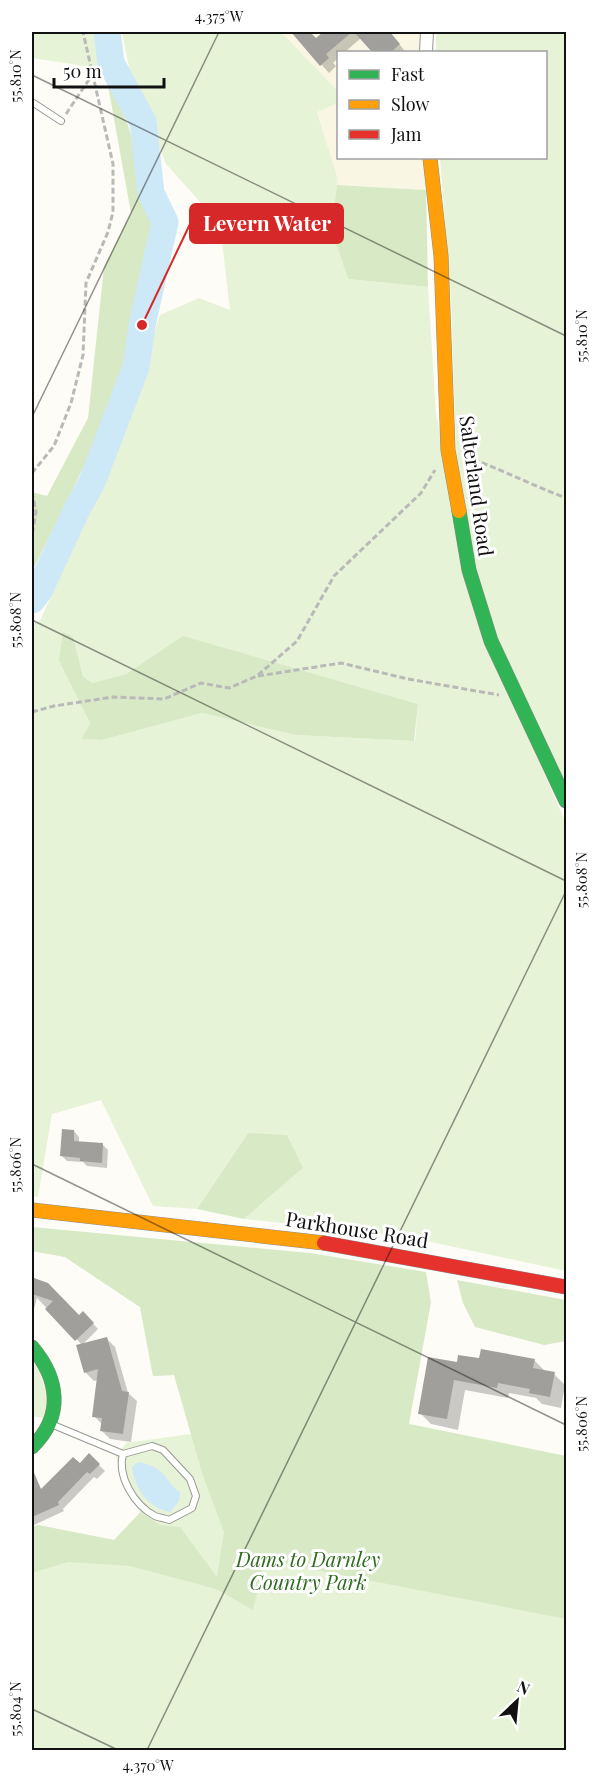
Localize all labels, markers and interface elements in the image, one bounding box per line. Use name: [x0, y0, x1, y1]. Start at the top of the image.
text: 4.375°W: [195, 6, 244, 26]
text: 55.810°N: [5, 49, 25, 103]
scale bar: [54, 51, 164, 89]
legend: [337, 51, 547, 159]
text: 50 m: [63, 59, 102, 83]
text: Fast: [391, 62, 425, 86]
text: Slow: [391, 92, 429, 116]
text: Jam: [390, 122, 421, 146]
callout: Levern Water: [190, 204, 343, 243]
text: Levern Water: [203, 208, 331, 236]
text: 55.810°N: [571, 309, 591, 363]
street label: Salterland Road: [454, 414, 501, 558]
text: 55.808°N: [5, 591, 25, 648]
text: 55.808°N: [571, 851, 591, 908]
text: 55.806°N: [5, 1136, 25, 1193]
street label: Parkhouse Road: [284, 1204, 431, 1253]
text: 55.806°N: [571, 1395, 591, 1452]
park label: Dams to Darnley Country Park: [235, 1545, 380, 1595]
north arrow: [487, 1671, 547, 1731]
text: N: [514, 1675, 534, 1699]
text: 55.804°N: [5, 1681, 25, 1737]
text: 4.370°W: [122, 1755, 174, 1775]

